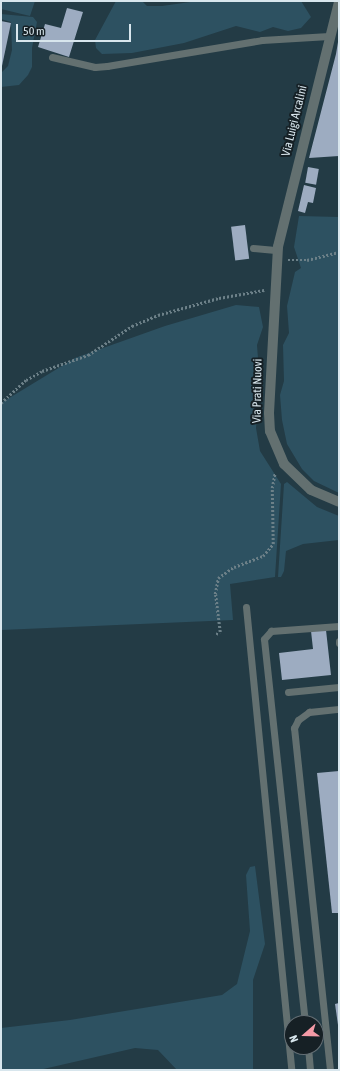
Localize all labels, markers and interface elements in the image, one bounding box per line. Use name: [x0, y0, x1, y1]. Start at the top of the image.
scale bar: [18, 16, 133, 42]
text: 50 m: [23, 24, 45, 38]
street label: Via Luigi Arcalini: [279, 84, 311, 158]
street label: Via Prati Nuovi: [250, 359, 266, 423]
north arrow: [284, 1015, 324, 1055]
text: N: [287, 1034, 300, 1044]

